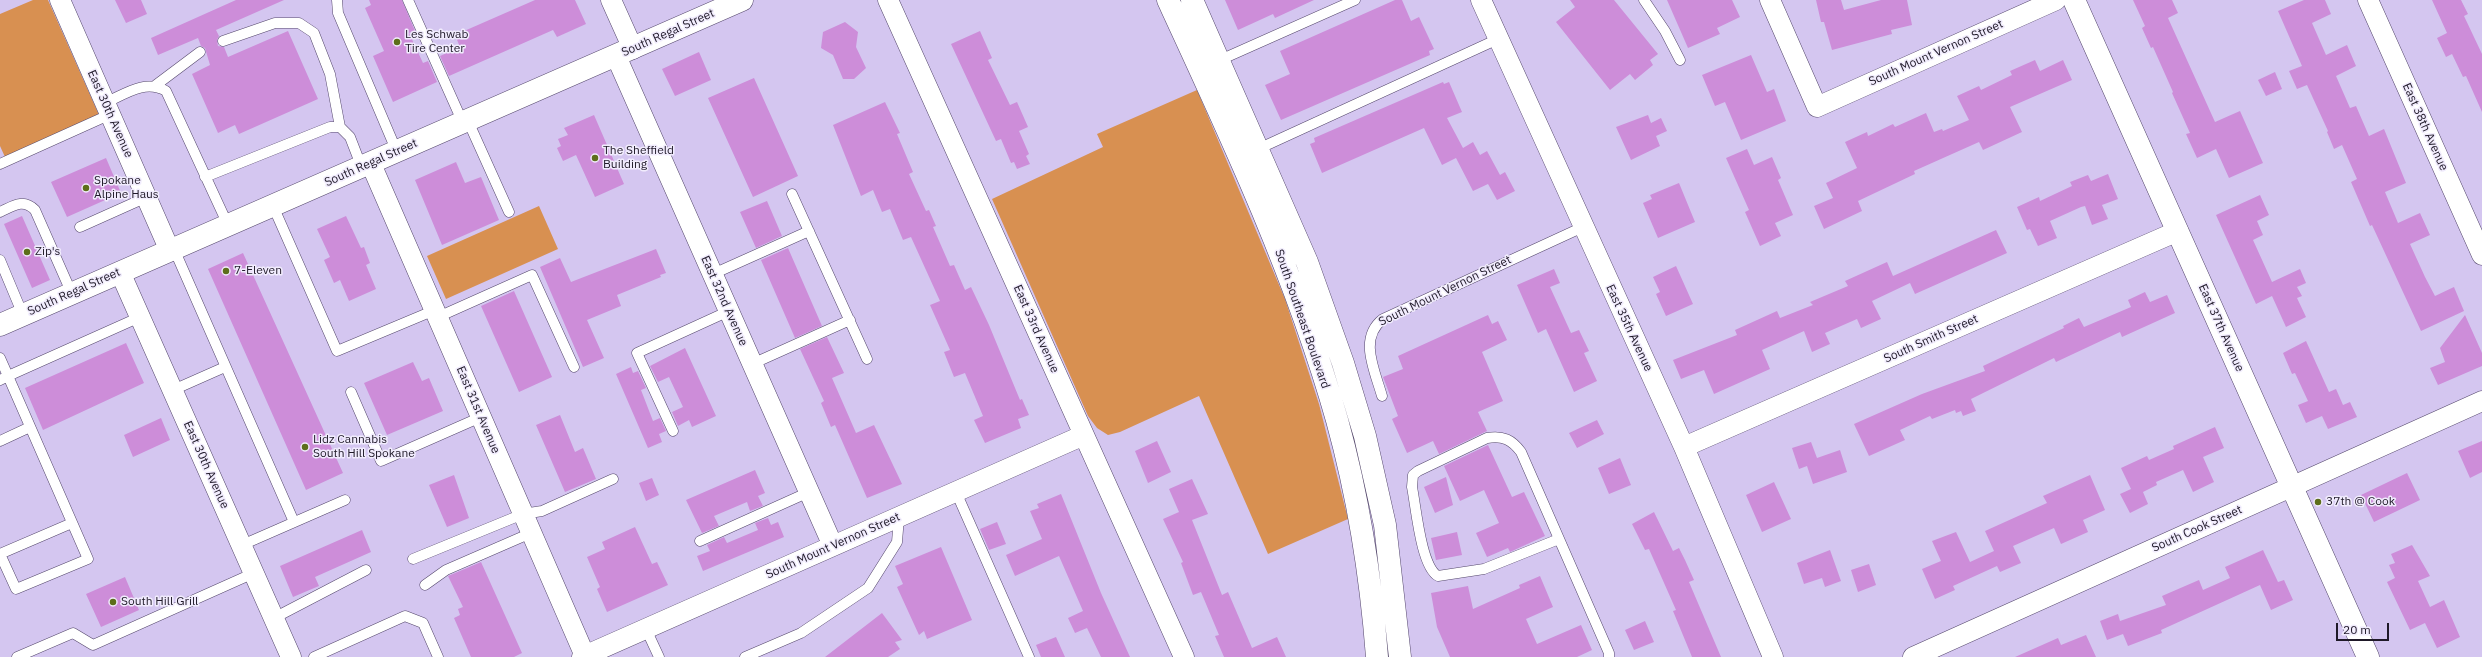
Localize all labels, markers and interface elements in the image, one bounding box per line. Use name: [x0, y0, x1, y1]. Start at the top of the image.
street label: South Regal Street: [619, 6, 717, 60]
street label: South Mount Vernon Street: [1867, 17, 2005, 89]
place label: Les Schwab Tire Center: [405, 28, 468, 56]
marker: Les Schwab Tire Center: [392, 37, 402, 47]
street label: East 30th Avenue: [84, 68, 136, 160]
street label: East 38th Avenue: [2399, 81, 2451, 173]
street label: South Regal Street: [322, 136, 420, 190]
place label: The Sheffield Building: [603, 144, 674, 172]
marker: The Sheffield Building: [590, 153, 600, 163]
place label: Spokane Alpine Haus: [94, 174, 159, 202]
marker: Spokane Alpine Haus: [81, 183, 91, 193]
place label: Zip's: [35, 245, 60, 259]
marker: Zip's: [22, 247, 32, 257]
street label: South Southeast Boulevard: [1271, 247, 1333, 391]
street label: South Mount Vernon Street: [1376, 253, 1514, 329]
street label: East 32nd Avenue: [698, 254, 750, 348]
place label: 7-Eleven: [234, 264, 282, 278]
street label: South Regal Street: [25, 265, 123, 319]
marker: 7-Eleven: [221, 266, 231, 276]
street label: East 35th Avenue: [1602, 282, 1656, 374]
street label: East 37th Avenue: [2195, 282, 2247, 374]
street label: East 33rd Avenue: [1010, 283, 1062, 375]
street label: South Smith Street: [1882, 312, 1980, 366]
street label: East 31st Avenue: [453, 364, 503, 456]
street label: East 30th Avenue: [180, 419, 232, 511]
place label: Lidz Cannabis South Hill Spokane: [313, 433, 415, 461]
marker: Lidz Cannabis South Hill Spokane: [300, 442, 310, 452]
place label: 37th @ Cook: [2326, 495, 2395, 509]
marker: 37th @ Cook: [2313, 497, 2323, 507]
street label: South Cook Street: [2150, 503, 2244, 555]
street label: South Mount Vernon Street: [764, 510, 902, 582]
place label: South Hill Grill: [121, 595, 198, 609]
marker: South Hill Grill: [108, 597, 118, 607]
scale bar: [2338, 615, 2391, 641]
text: 20 m: [2343, 622, 2371, 637]

